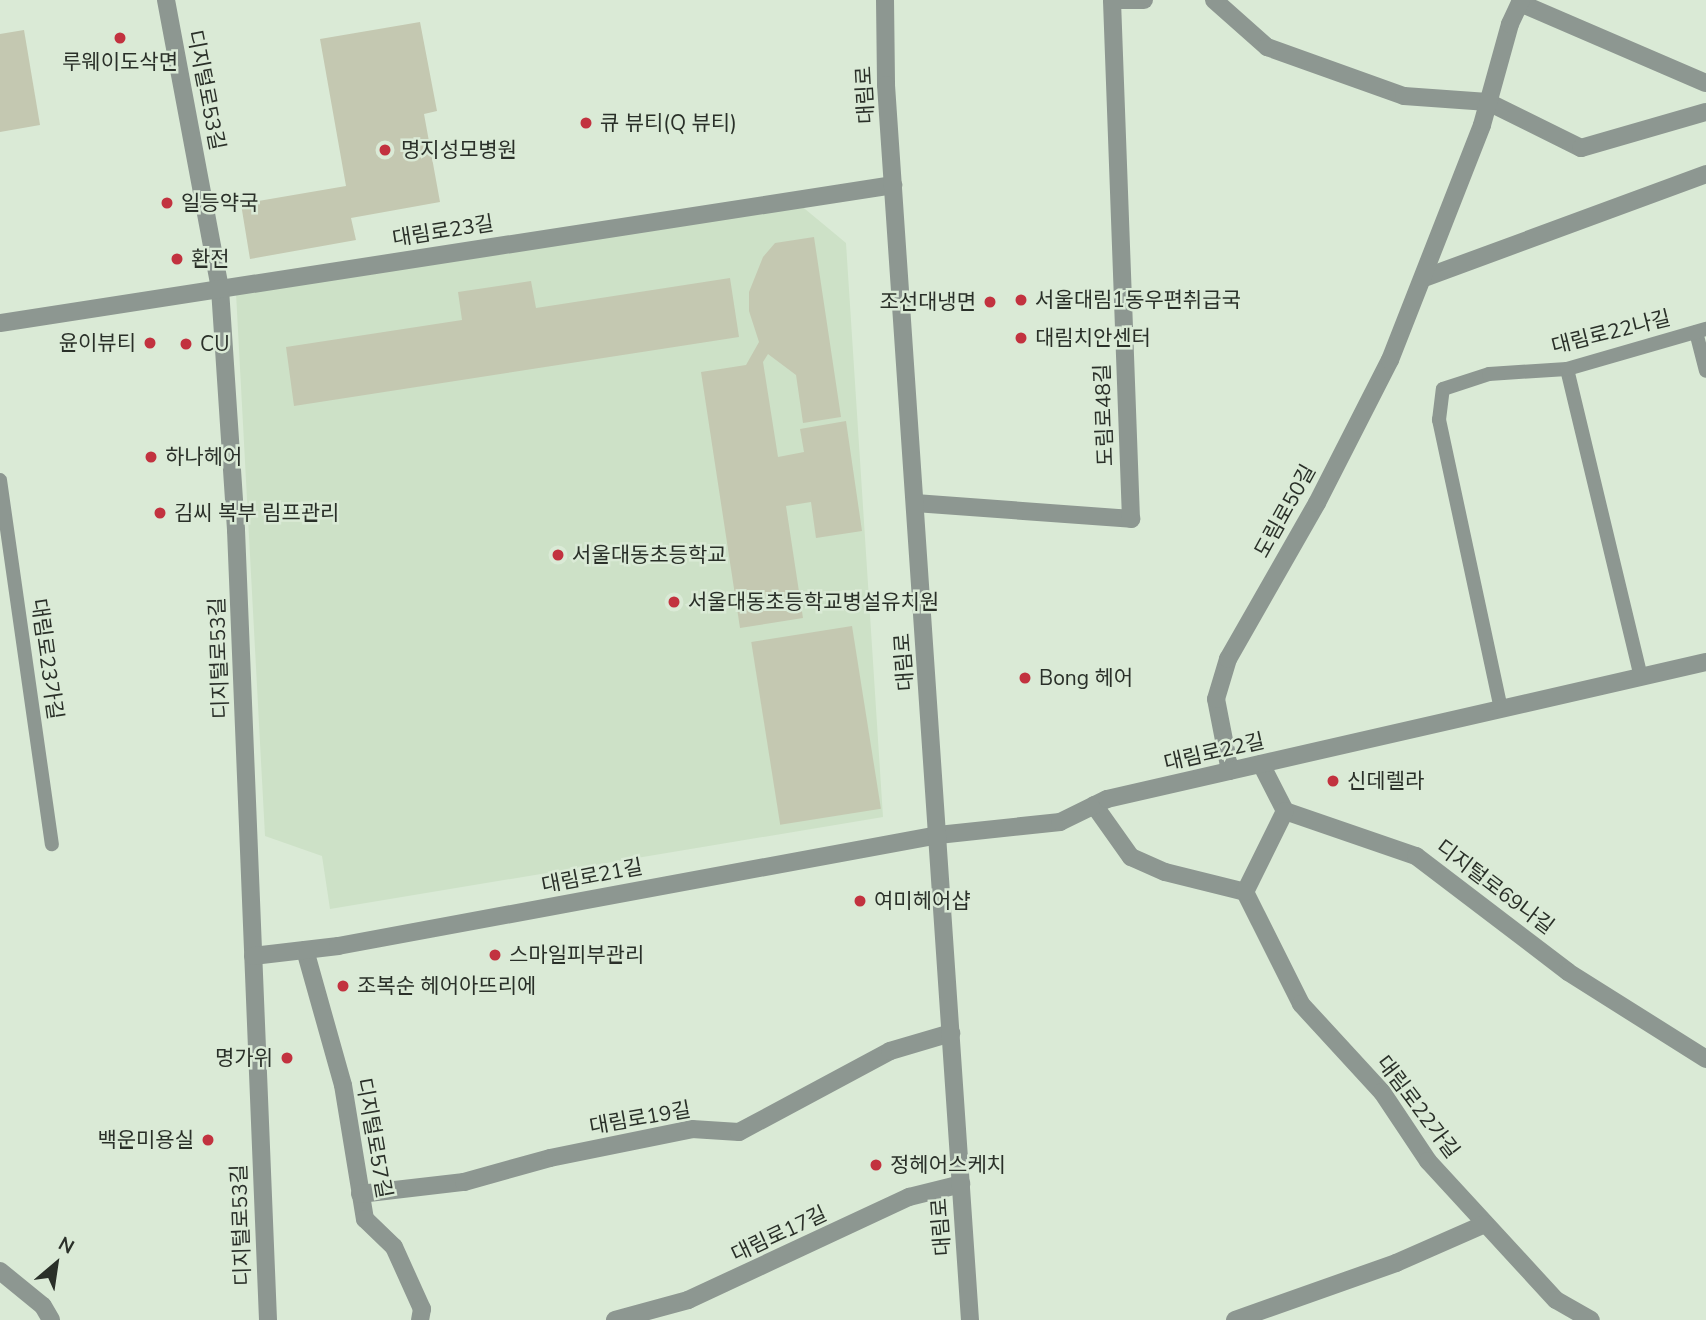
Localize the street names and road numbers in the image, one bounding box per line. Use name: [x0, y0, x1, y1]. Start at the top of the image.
street label: 디지털로53길: [182, 28, 230, 152]
street label: 대림로: [851, 65, 879, 125]
street label: 대림로23길: [390, 211, 496, 251]
street label: 대림로22나길: [1549, 305, 1673, 359]
street label: 도림로48길: [1090, 363, 1118, 467]
street label: 도림로50길: [1249, 460, 1321, 562]
street label: 대림로23가길: [26, 597, 68, 721]
street label: 디지털로53길: [204, 597, 234, 719]
street label: 대림로: [889, 632, 919, 692]
street label: 대림로22길: [1161, 728, 1267, 776]
street label: 디지털로69나길: [1431, 834, 1559, 940]
street label: 대림로21길: [539, 854, 645, 898]
street label: 대림로22가길: [1371, 1051, 1465, 1163]
street label: 디지털로57길: [351, 1076, 397, 1200]
street label: 대림로19길: [587, 1097, 693, 1139]
street label: 디지털로53길: [226, 1164, 256, 1286]
street label: 대림로: [926, 1197, 956, 1257]
street label: 대림로17길: [727, 1201, 831, 1267]

